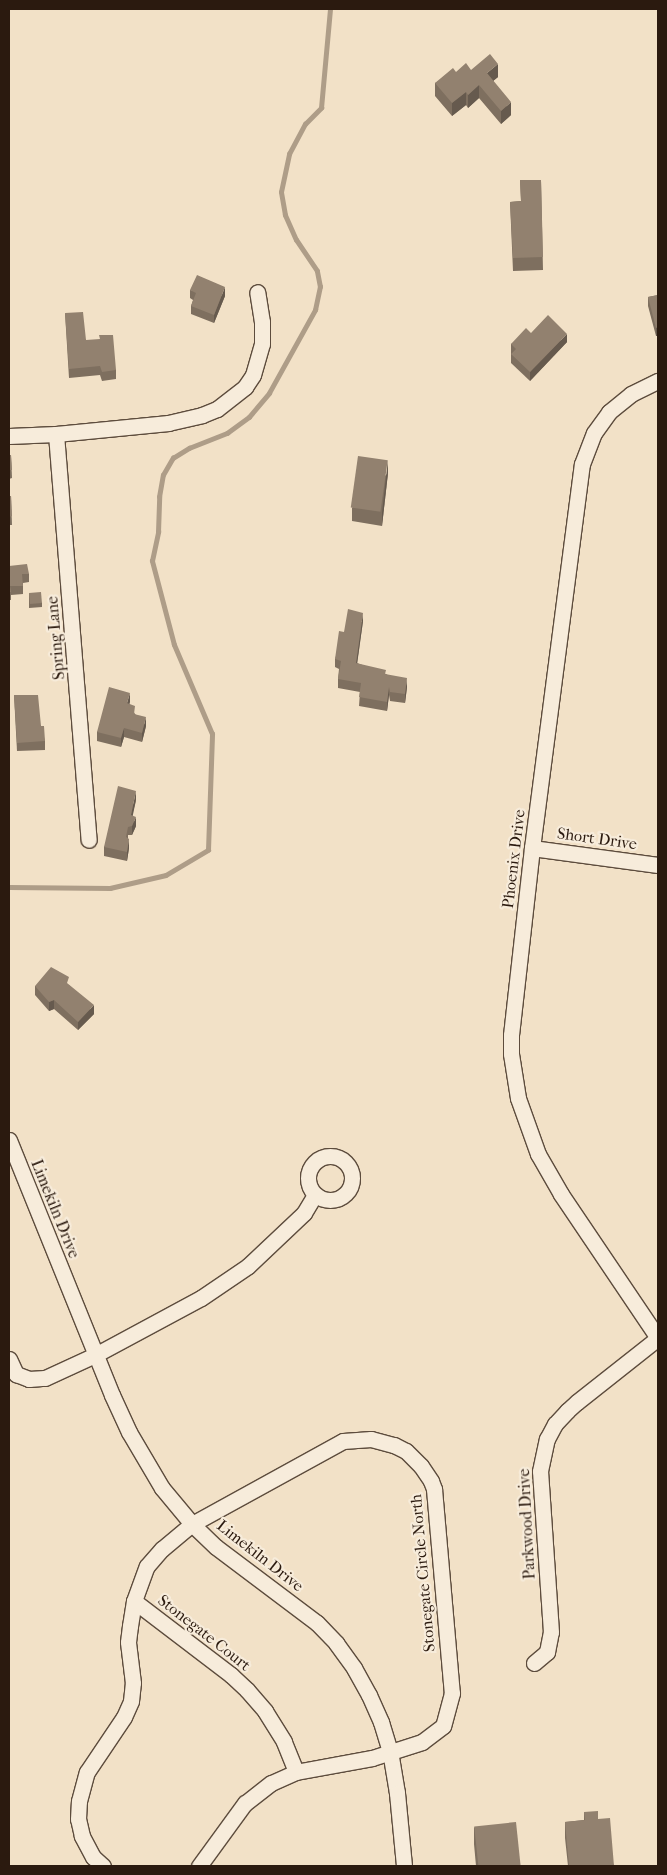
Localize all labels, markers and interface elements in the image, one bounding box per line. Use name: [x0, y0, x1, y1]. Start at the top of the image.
street label: Spring Lane: [43, 595, 69, 681]
street label: Phoenix Drive: [498, 808, 530, 910]
street label: Short Drive: [556, 824, 638, 854]
street label: Limekiln Drive: [26, 1157, 84, 1261]
street label: Parkwood Drive: [515, 1468, 539, 1580]
street label: Stonegate Circle North: [407, 1493, 439, 1653]
street label: Limekiln Drive: [213, 1516, 307, 1596]
street label: Stonegate Court: [154, 1591, 254, 1675]

